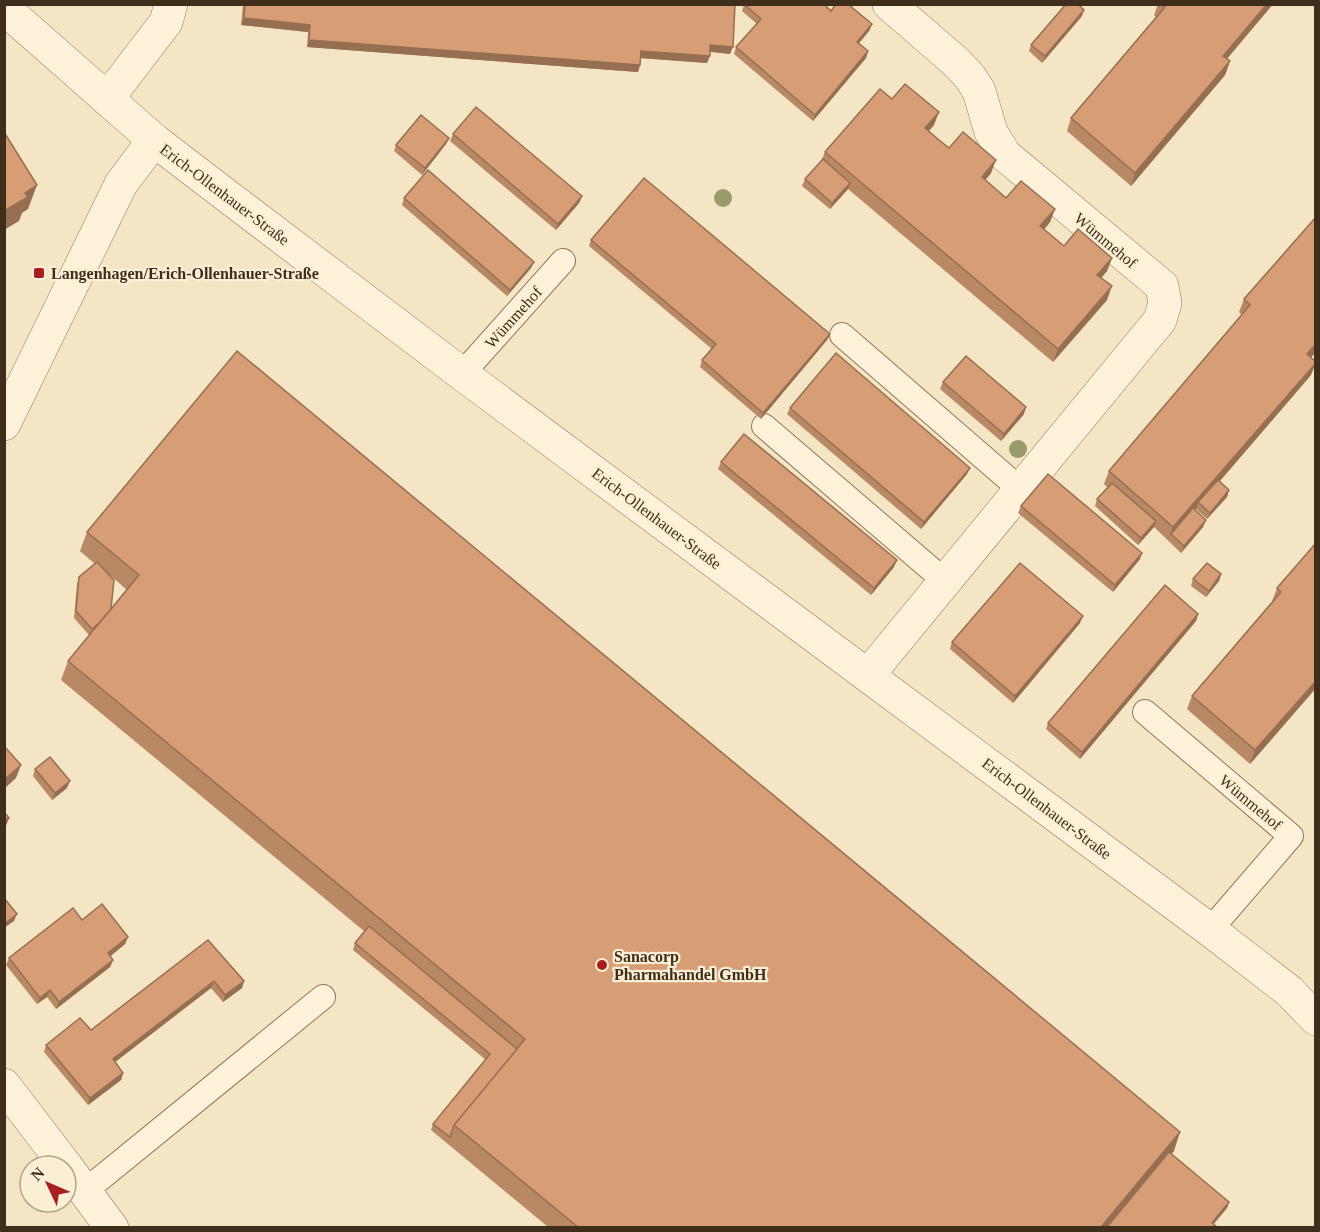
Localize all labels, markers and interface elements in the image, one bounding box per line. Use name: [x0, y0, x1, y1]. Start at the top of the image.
street label: Erich-Ollenhauer-Straße: [157, 140, 292, 248]
street label: Wümmehof: [1071, 209, 1141, 272]
place label: Langenhagen/Erich-Ollenhauer-Straße: [51, 265, 319, 283]
marker: Langenhagen/Erich-Ollenhauer-Straße: [32, 266, 46, 280]
street label: Wümmehof: [481, 283, 546, 351]
street label: Erich-Ollenhauer-Straße: [589, 464, 724, 572]
street label: Erich-Ollenhauer-Straße: [979, 754, 1114, 862]
street label: Wümmehof: [1216, 771, 1286, 834]
place label: Sanacorp Pharmahandel GmbH: [614, 948, 767, 983]
marker: Sanacorp Pharmahandel GmbH: [595, 958, 609, 972]
north arrow: [18, 1154, 78, 1214]
text: N: [27, 1164, 48, 1184]

